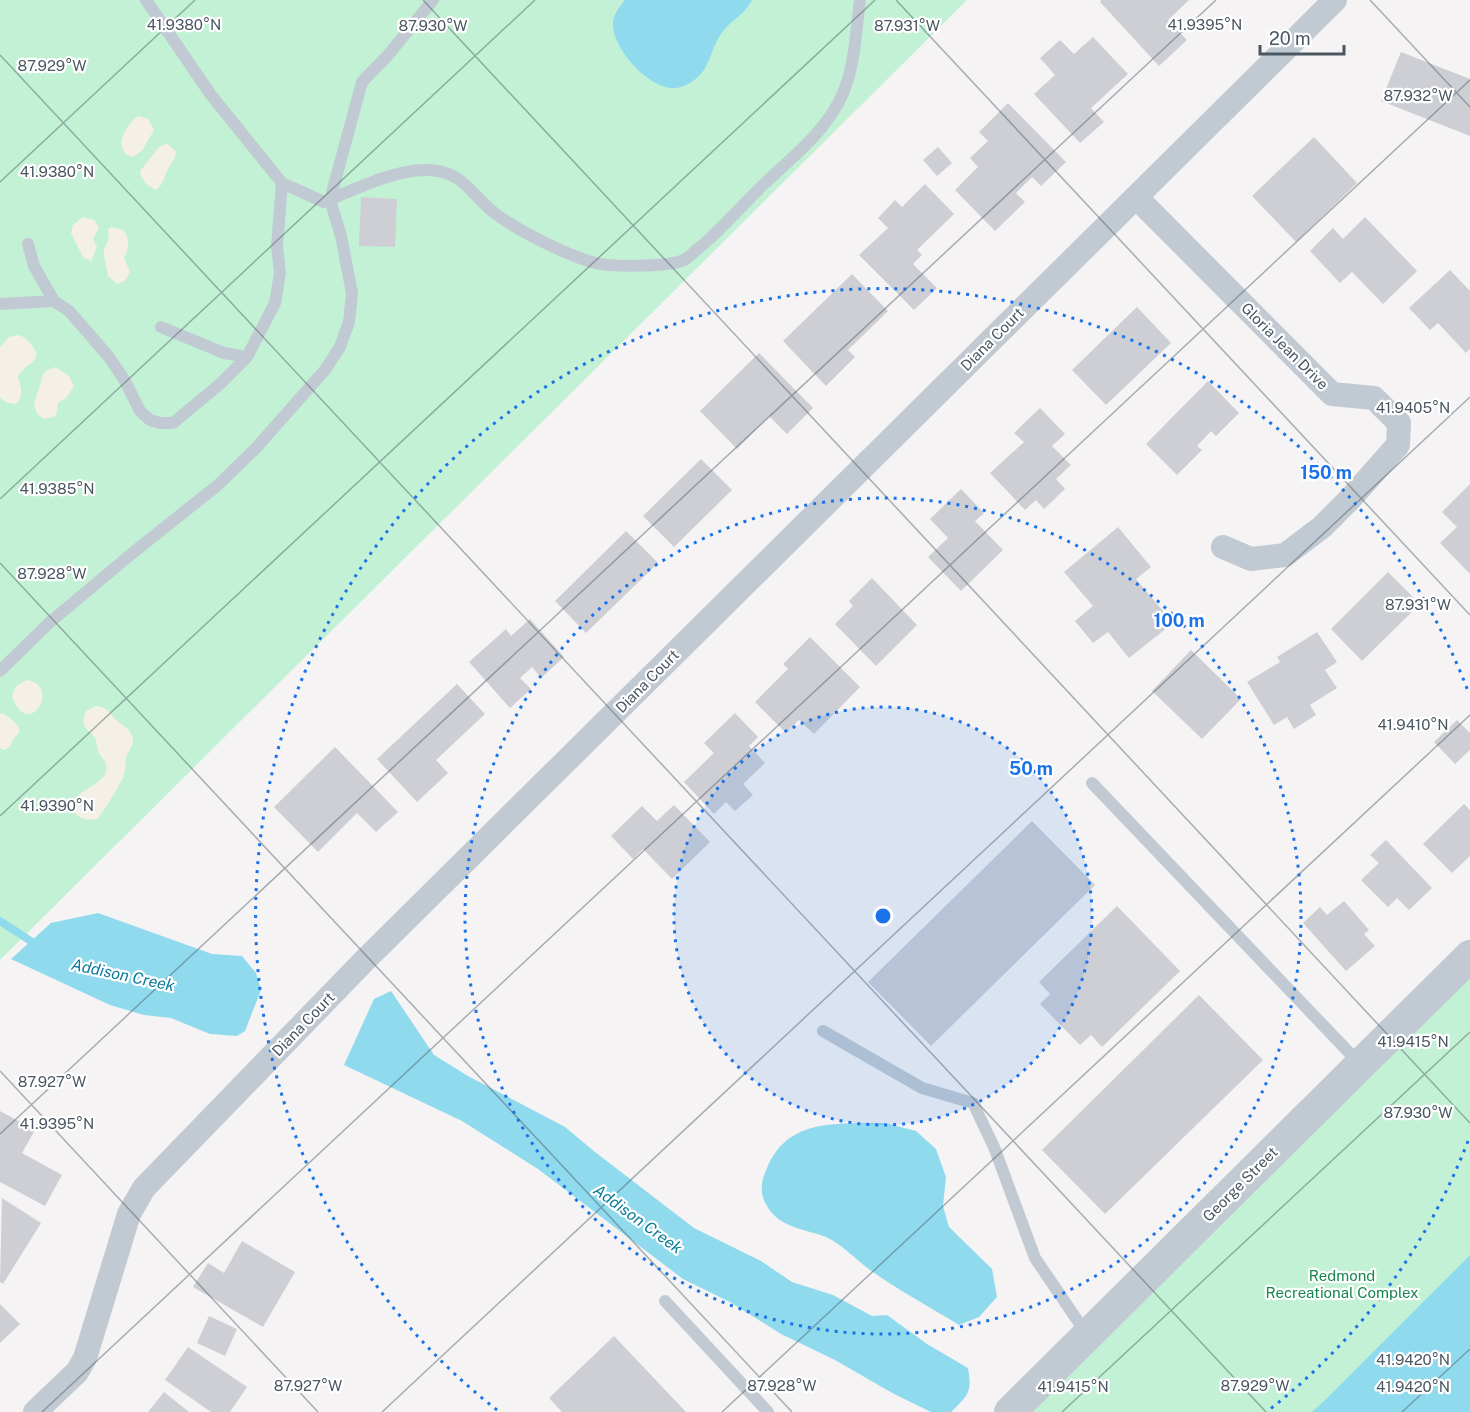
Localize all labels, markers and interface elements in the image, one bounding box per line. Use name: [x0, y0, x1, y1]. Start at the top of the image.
text: 41.9380°N: [147, 16, 221, 33]
text: 41.9395°N: [1168, 16, 1242, 33]
text: 87.930°W: [398, 17, 468, 34]
text: 87.931°W: [874, 17, 940, 34]
scale bar: [1260, 18, 1344, 56]
text: 20 m: [1269, 28, 1311, 49]
text: 87.929°W: [18, 57, 86, 74]
text: 87.932°W: [1384, 87, 1452, 104]
text: 41.9380°N: [20, 163, 94, 180]
street label: Gloria Jean Drive: [1238, 299, 1332, 393]
street label: Diana Court: [957, 304, 1027, 374]
text: 41.9405°N: [1376, 399, 1450, 416]
text: 150 m: [1300, 462, 1352, 483]
text: 41.9385°N: [19, 480, 95, 497]
text: 87.928°W: [17, 565, 87, 582]
text: 87.931°W: [1385, 596, 1451, 613]
text: 100 m: [1153, 610, 1205, 631]
street label: Diana Court: [612, 646, 682, 716]
text: 41.9410°N: [1377, 716, 1449, 733]
text: 50 m: [1009, 758, 1053, 779]
text: 41.9390°N: [20, 797, 94, 814]
centre of rings: [873, 906, 893, 926]
water label: Addison Creek: [70, 955, 177, 995]
street label: Diana Court: [268, 988, 338, 1059]
text: 41.9415°N: [1377, 1033, 1449, 1050]
text: 87.927°W: [18, 1073, 86, 1090]
text: 87.930°W: [1383, 1104, 1453, 1121]
text: 41.9395°N: [20, 1115, 94, 1132]
street label: George Street: [1199, 1143, 1281, 1225]
water label: Addison Creek: [590, 1180, 686, 1258]
park label: Redmond Recreational Complex: [1265, 1267, 1419, 1301]
text: 41.9420°N: [1376, 1351, 1450, 1368]
text: 87.927°W: [274, 1377, 342, 1394]
text: 87.928°W: [747, 1377, 817, 1394]
text: 87.929°W: [1221, 1377, 1289, 1394]
text: 41.9415°N: [1037, 1378, 1109, 1395]
text: 41.9420°N: [1376, 1378, 1450, 1395]

